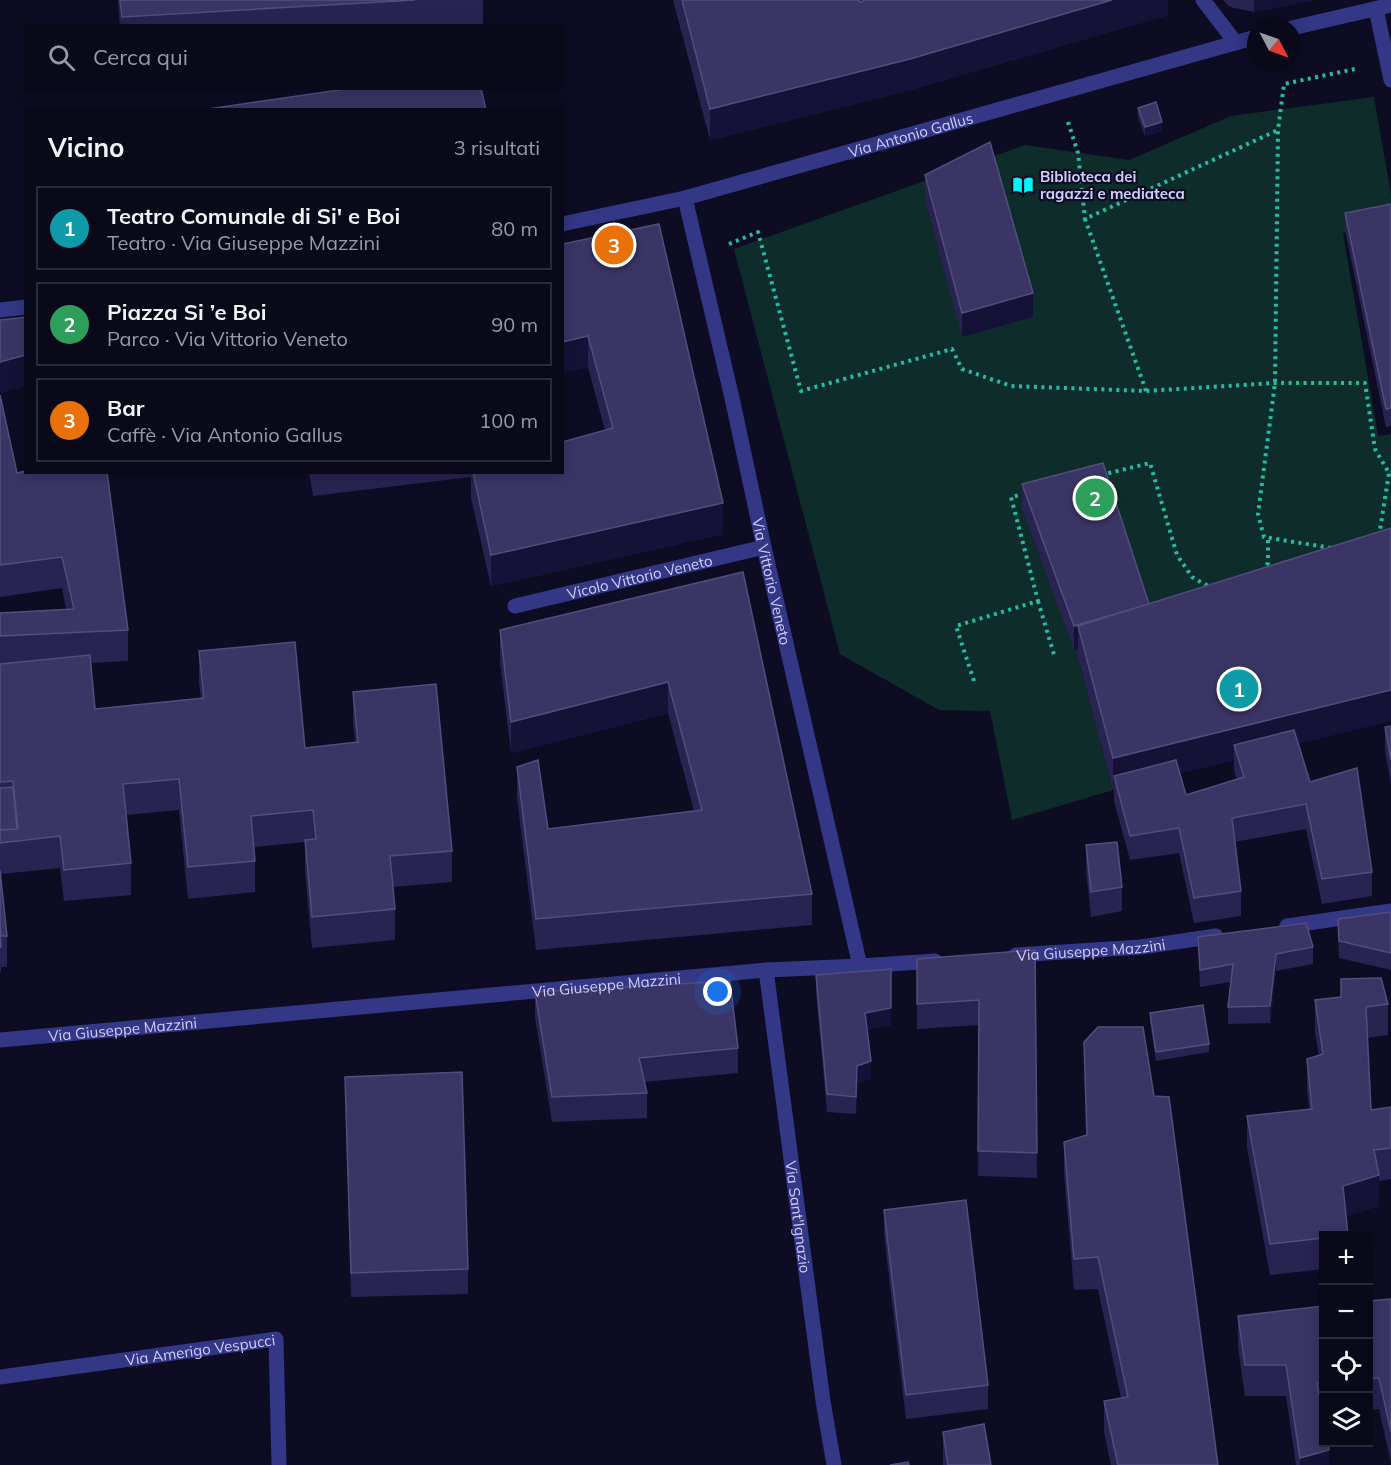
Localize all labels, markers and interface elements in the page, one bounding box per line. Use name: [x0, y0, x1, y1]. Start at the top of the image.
north arrow: [1247, 18, 1301, 72]
search box: [24, 24, 564, 90]
icon: search: [45, 41, 78, 74]
text: Cerca qui: [93, 43, 188, 71]
street label: Via Antonio Gallus: [846, 108, 975, 161]
text: Vicino: [48, 131, 125, 164]
text: 3 risultati: [454, 135, 540, 160]
place label: Biblioteca dei ragazzi e mediateca: [1040, 167, 1185, 203]
library icon: Biblioteca dei ragazzi e mediateca: [1011, 173, 1035, 197]
text: Teatro Comunale di Si' e Boi: [107, 202, 400, 230]
text: 1: [64, 216, 76, 241]
text: 80 m: [491, 216, 538, 241]
pin: 3: [594, 222, 634, 268]
text: Teatro · Via Giuseppe Mazzini: [107, 230, 380, 255]
text: Piazza Si ’e Boi: [107, 298, 266, 326]
text: 2: [64, 312, 76, 337]
text: 90 m: [491, 312, 538, 337]
text: Parco · Via Vittorio Veneto: [107, 326, 348, 351]
text: Bar: [107, 394, 144, 422]
text: 3: [64, 408, 76, 433]
text: 100 m: [479, 408, 538, 433]
text: Caffè · Via Antonio Gallus: [107, 422, 343, 447]
pin: 2: [1076, 476, 1114, 520]
street label: Via Vittorio Veneto: [748, 516, 796, 647]
street label: Vicolo Vittorio Veneto: [565, 550, 714, 603]
pin: 1: [1220, 666, 1258, 712]
street label: Via Giuseppe Mazzini: [1016, 934, 1167, 964]
street label: Via Giuseppe Mazzini: [531, 968, 682, 1001]
your location: [703, 977, 732, 1006]
street label: Via Giuseppe Mazzini: [47, 1013, 198, 1045]
street label: Via Sant'Ignazio: [782, 1159, 816, 1274]
map controls: [1319, 1231, 1373, 1447]
button: +: [1319, 1231, 1373, 1285]
button: −: [1319, 1285, 1373, 1339]
street label: Via Amerigo Vespucci: [124, 1330, 276, 1369]
button: locate: [1319, 1339, 1373, 1393]
button: layers: [1319, 1393, 1373, 1447]

